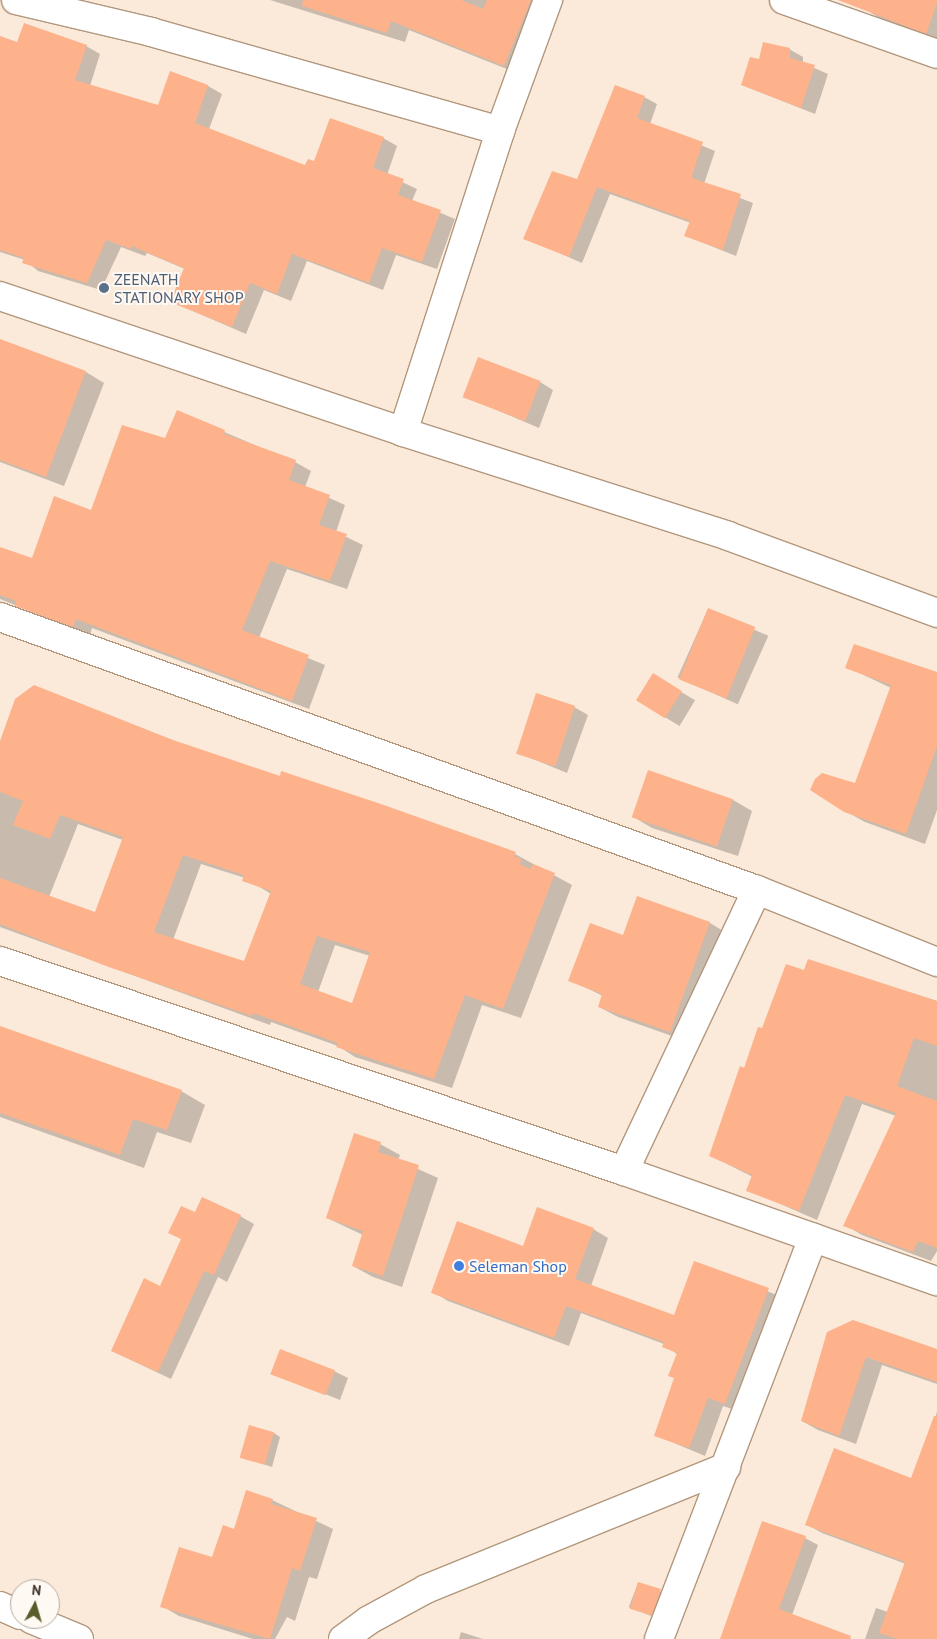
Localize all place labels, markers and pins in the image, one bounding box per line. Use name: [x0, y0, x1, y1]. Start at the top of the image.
place label: ZEENATH STATIONARY SHOP: [114, 269, 244, 307]
marker: ZEENATH STATIONARY SHOP: [98, 282, 110, 294]
place label: Seleman Shop: [469, 1256, 567, 1276]
marker: Seleman Shop: [453, 1260, 465, 1272]

